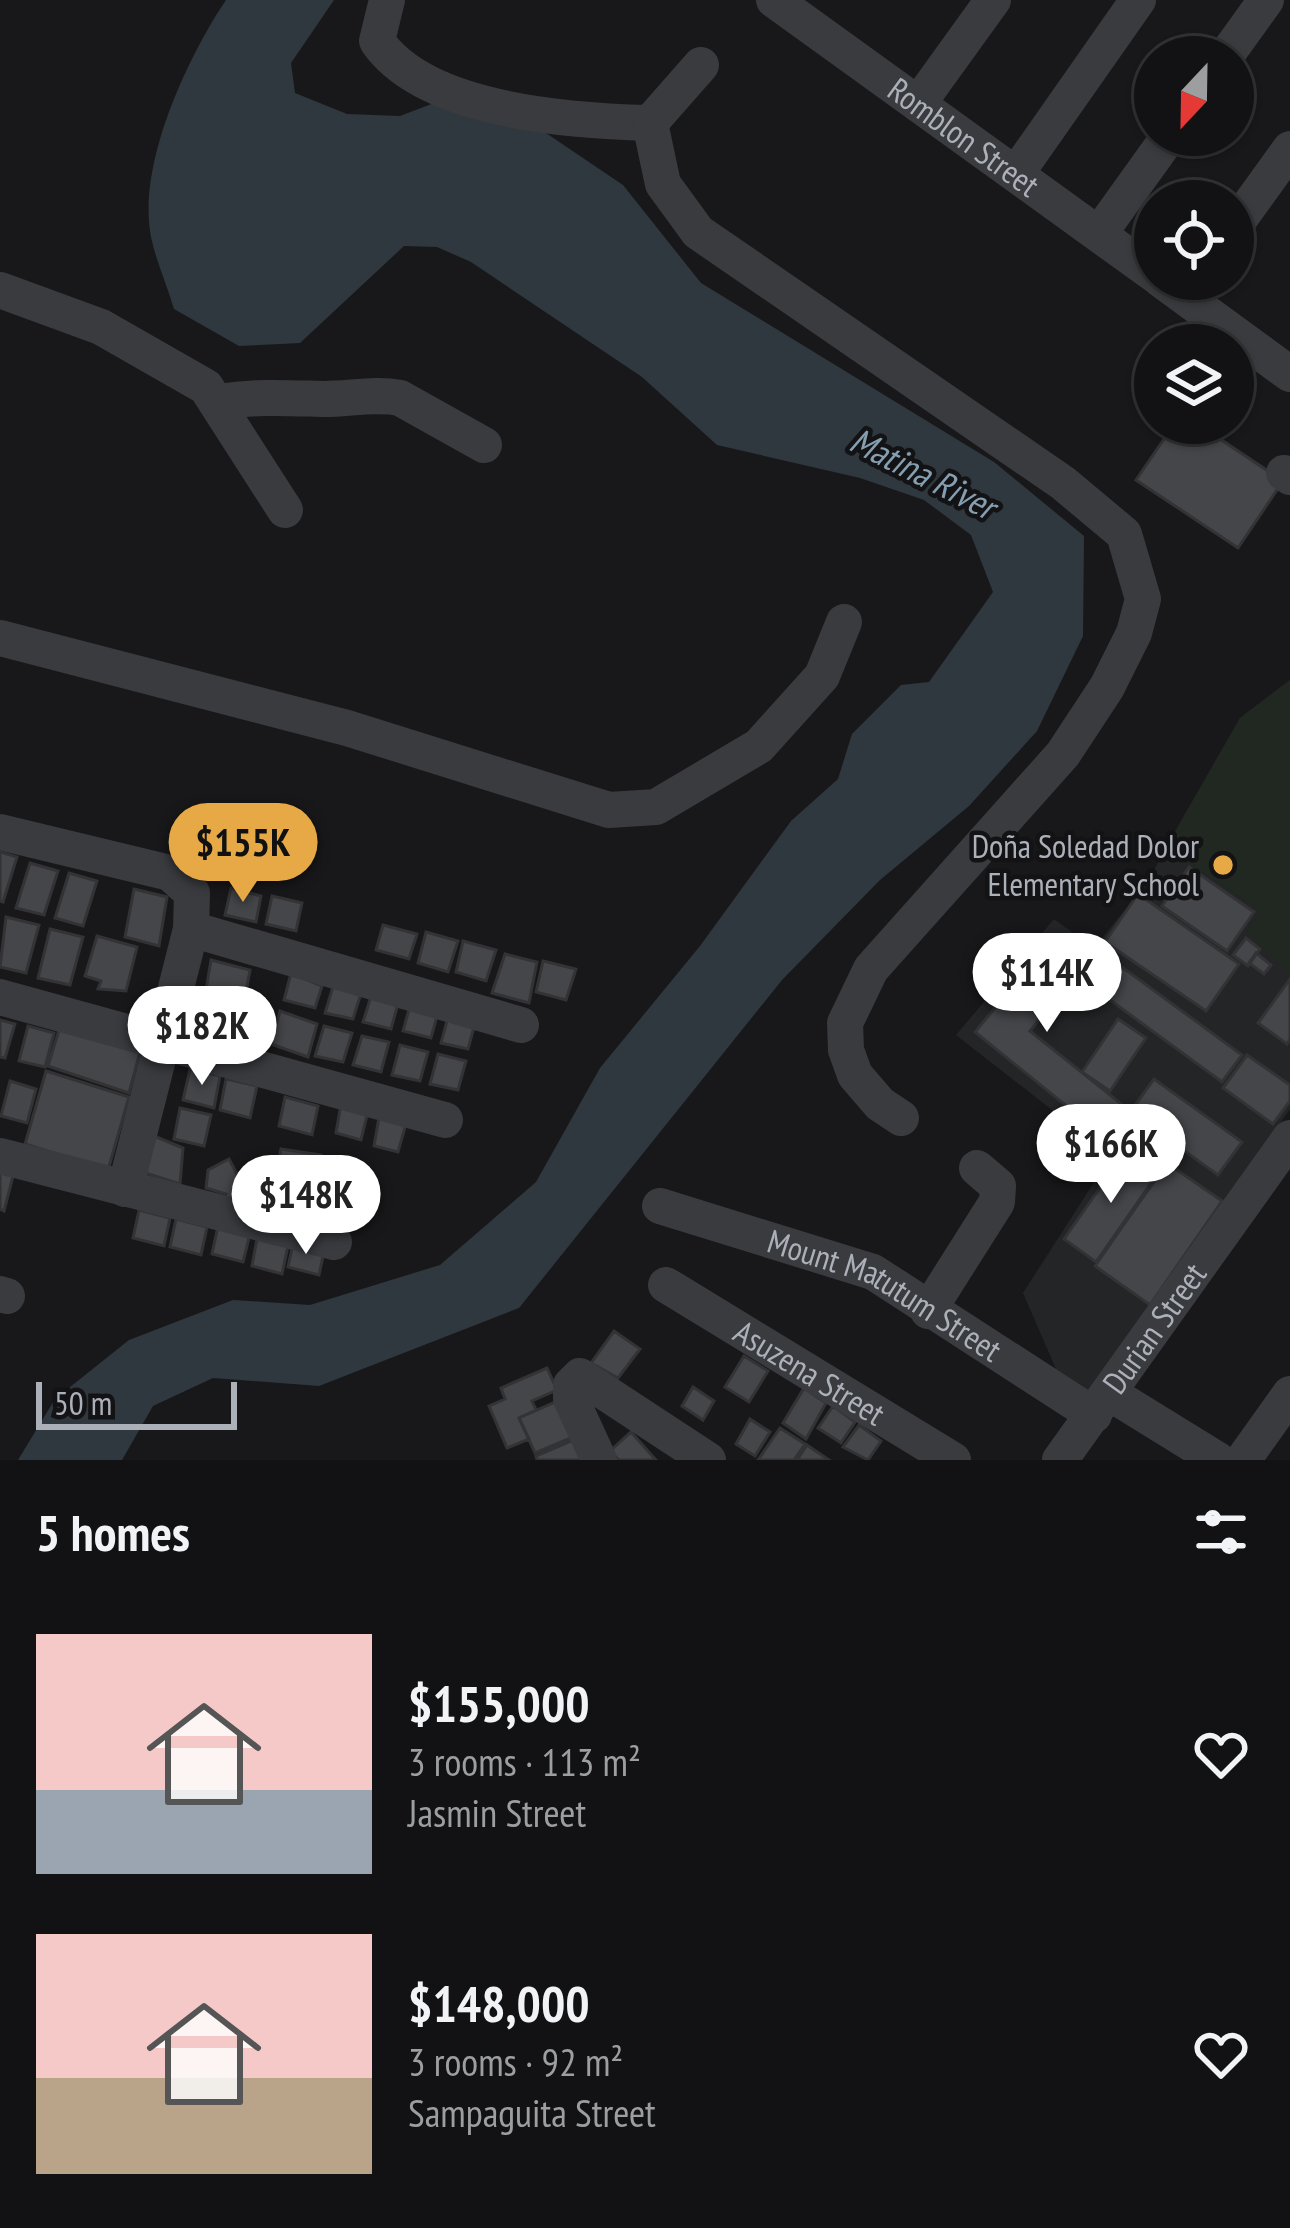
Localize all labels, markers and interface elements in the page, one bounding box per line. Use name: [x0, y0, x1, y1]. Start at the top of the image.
north arrow: [1134, 36, 1254, 156]
map controls: [1134, 36, 1254, 444]
street label: Romblon Street: [880, 67, 1048, 206]
button: locate: [1134, 180, 1254, 300]
button: layers: [1134, 324, 1254, 444]
water label: Matina River: [843, 416, 1008, 531]
pin: $155K: [159, 803, 327, 905]
text: $155K: [196, 816, 290, 867]
place label: Doña Soledad Dolor Elementary School: [972, 824, 1199, 905]
marker: Doña Soledad Dolor Elementary School: [1210, 852, 1236, 878]
pin: $114K: [963, 933, 1131, 1035]
text: $114K: [1000, 946, 1094, 997]
pin: $182K: [118, 986, 286, 1088]
text: $182K: [155, 999, 249, 1050]
pin: $166K: [1027, 1104, 1195, 1206]
text: $166K: [1064, 1117, 1158, 1168]
pin: $148K: [222, 1155, 390, 1257]
text: $148K: [259, 1168, 353, 1219]
street label: Mount Matutum Street: [763, 1219, 1010, 1371]
street label: Durian Street: [1092, 1254, 1215, 1402]
street label: Asuzena Street: [726, 1310, 893, 1434]
scale bar: [36, 1376, 237, 1429]
text: 50 m: [54, 1381, 112, 1424]
text: 5 homes: [36, 1499, 190, 1565]
icon: filters: [1188, 1499, 1254, 1565]
text: $155,000: [408, 1670, 590, 1736]
icon: home: [132, 1682, 276, 1826]
icon: heart: [1188, 1721, 1254, 1787]
text: 3 rooms · 113 m²: [408, 1736, 641, 1787]
text: Jasmin Street: [408, 1787, 586, 1838]
text: $148,000: [408, 1970, 590, 2036]
icon: home: [132, 1982, 276, 2126]
icon: heart: [1188, 2021, 1254, 2087]
text: 3 rooms · 92 m²: [408, 2036, 623, 2087]
text: Sampaguita Street: [408, 2087, 656, 2138]

